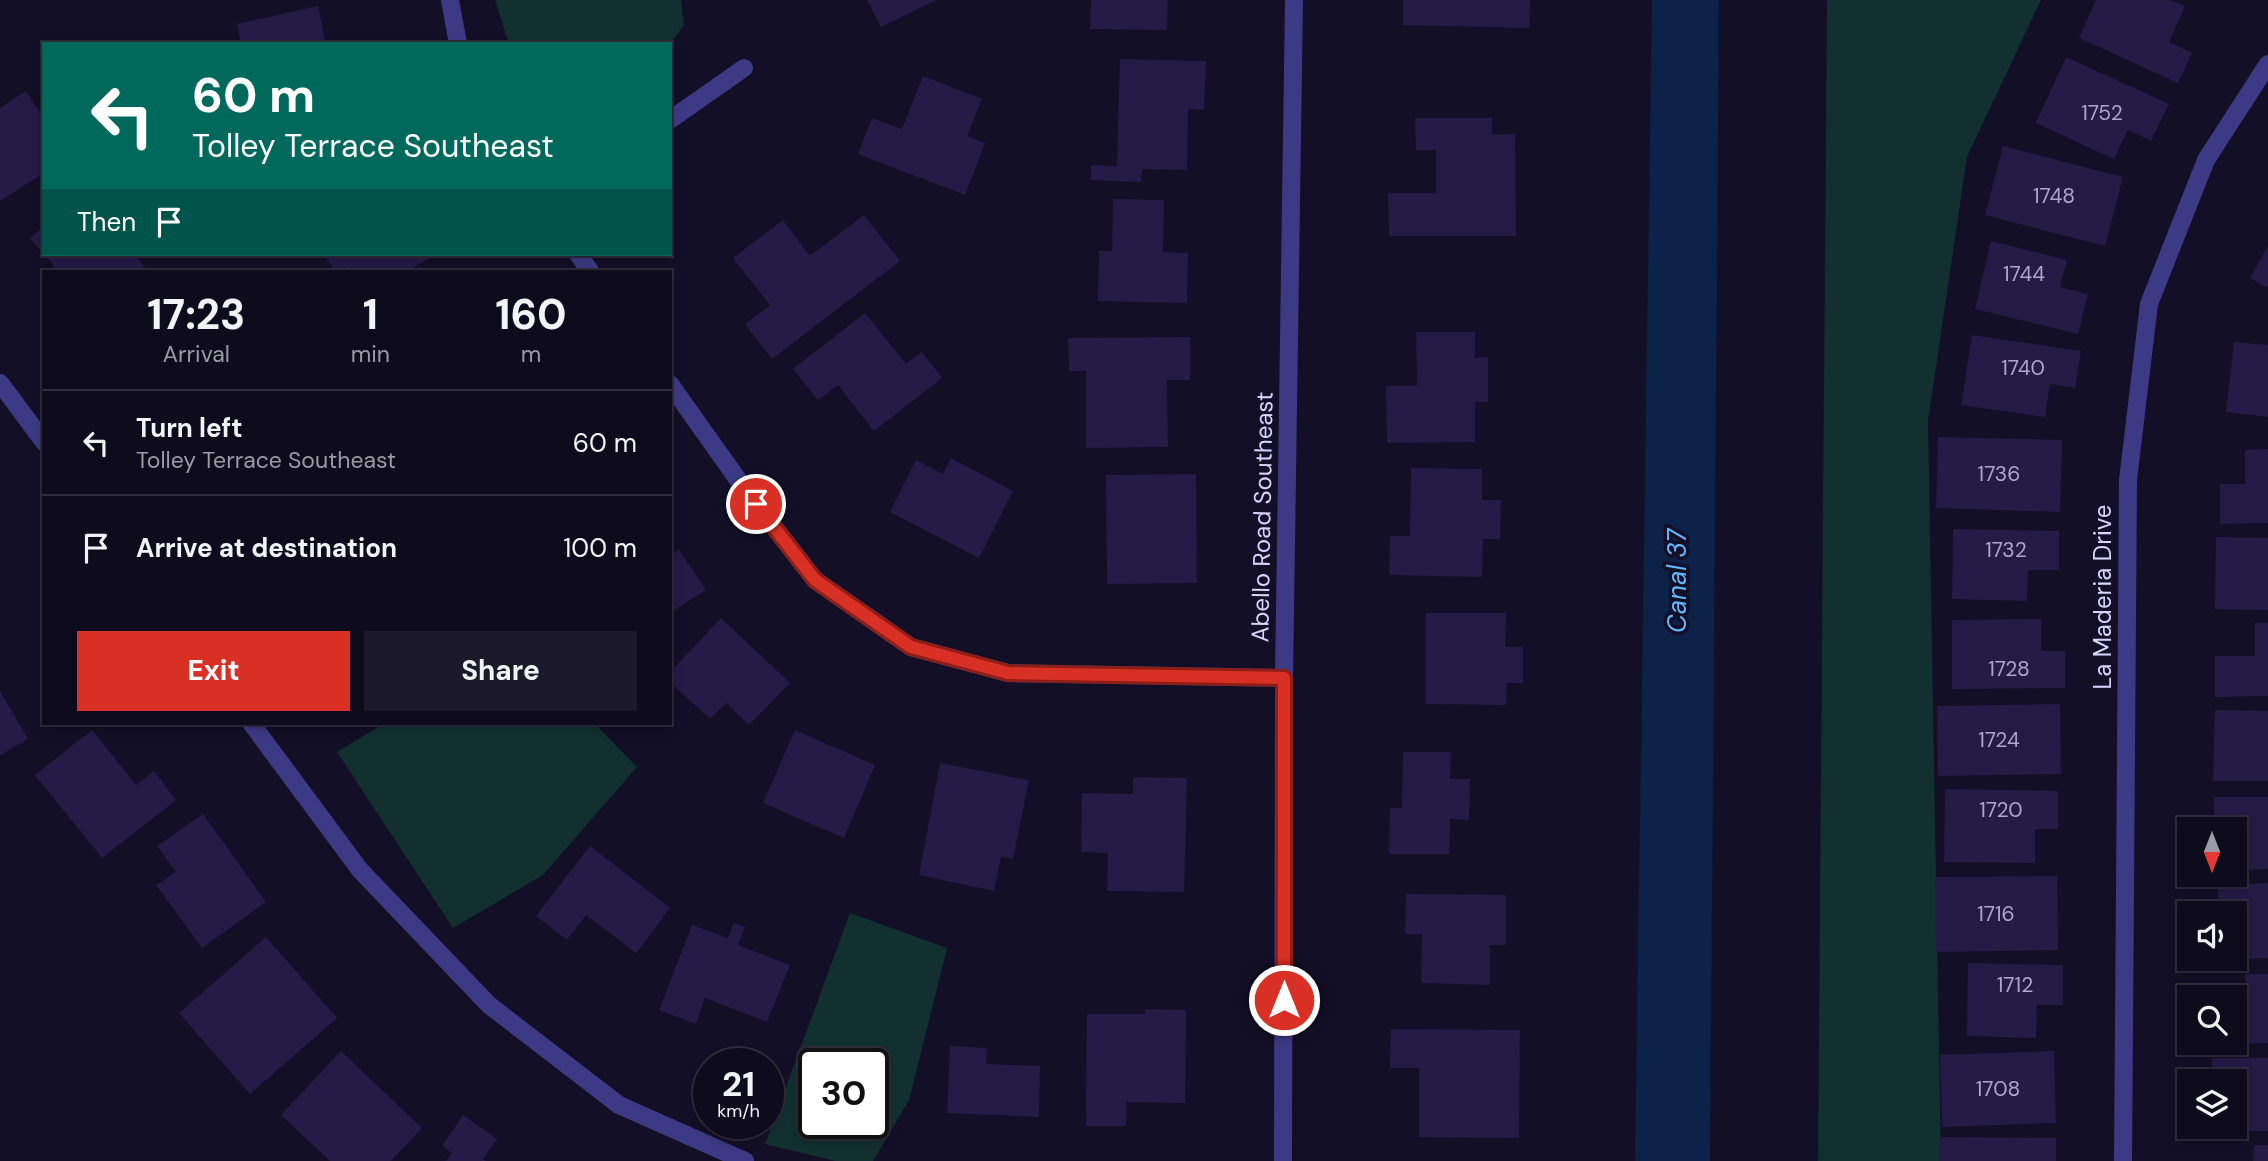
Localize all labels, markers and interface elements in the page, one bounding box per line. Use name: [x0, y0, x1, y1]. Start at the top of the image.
text: 60 m: [192, 63, 315, 127]
icon: left: [77, 70, 168, 161]
house number: 1752: [2081, 99, 2123, 127]
text: Tolley Terrace Southeast: [192, 125, 554, 167]
house number: 1748: [2033, 182, 2075, 210]
icon: arrive: [150, 203, 188, 241]
text: Then: [77, 205, 136, 239]
house number: 1744: [2003, 260, 2045, 288]
text: 17:23: [147, 287, 245, 342]
text: 1: [363, 287, 378, 342]
text: 160: [495, 287, 567, 342]
text: Arrival: [163, 339, 230, 369]
text: min: [351, 339, 390, 369]
text: m: [521, 339, 541, 369]
house number: 1740: [2001, 354, 2045, 382]
street label: Abello Road Southeast: [1244, 391, 1280, 643]
text: Turn left: [136, 411, 243, 445]
icon: left: [77, 424, 115, 462]
text: 60 m: [573, 426, 637, 460]
text: Tolley Terrace Southeast: [136, 445, 396, 475]
house number: 1736: [1978, 460, 2020, 488]
pin: [726, 474, 786, 534]
icon: arrive: [737, 485, 775, 523]
street label: La Maderia Drive: [2087, 505, 2118, 689]
water label: Canal 37: [1660, 528, 1694, 633]
icon: arrive: [77, 529, 115, 567]
text: Arrive at destination: [136, 531, 397, 565]
text: 100 m: [563, 531, 637, 565]
house number: 1732: [1985, 536, 2027, 564]
button: Exit: [77, 631, 350, 711]
button: Share: [364, 631, 637, 711]
house number: 1728: [1988, 655, 2030, 683]
house number: 1724: [1978, 726, 2020, 754]
house number: 1720: [1979, 796, 2023, 824]
north arrow: [2177, 817, 2247, 887]
map controls: [2177, 817, 2247, 1139]
house number: 1716: [1977, 900, 2015, 928]
button: sound: [2177, 901, 2247, 971]
position arrow: [1247, 963, 1321, 1037]
house number: 1712: [1997, 971, 2033, 999]
button: search: [2177, 985, 2247, 1055]
speed limit sign: 30: [798, 1048, 889, 1139]
text: 21: [722, 1061, 755, 1107]
button: layers: [2177, 1069, 2247, 1139]
house number: 1708: [1976, 1075, 2020, 1103]
text: km/h: [717, 1099, 760, 1123]

